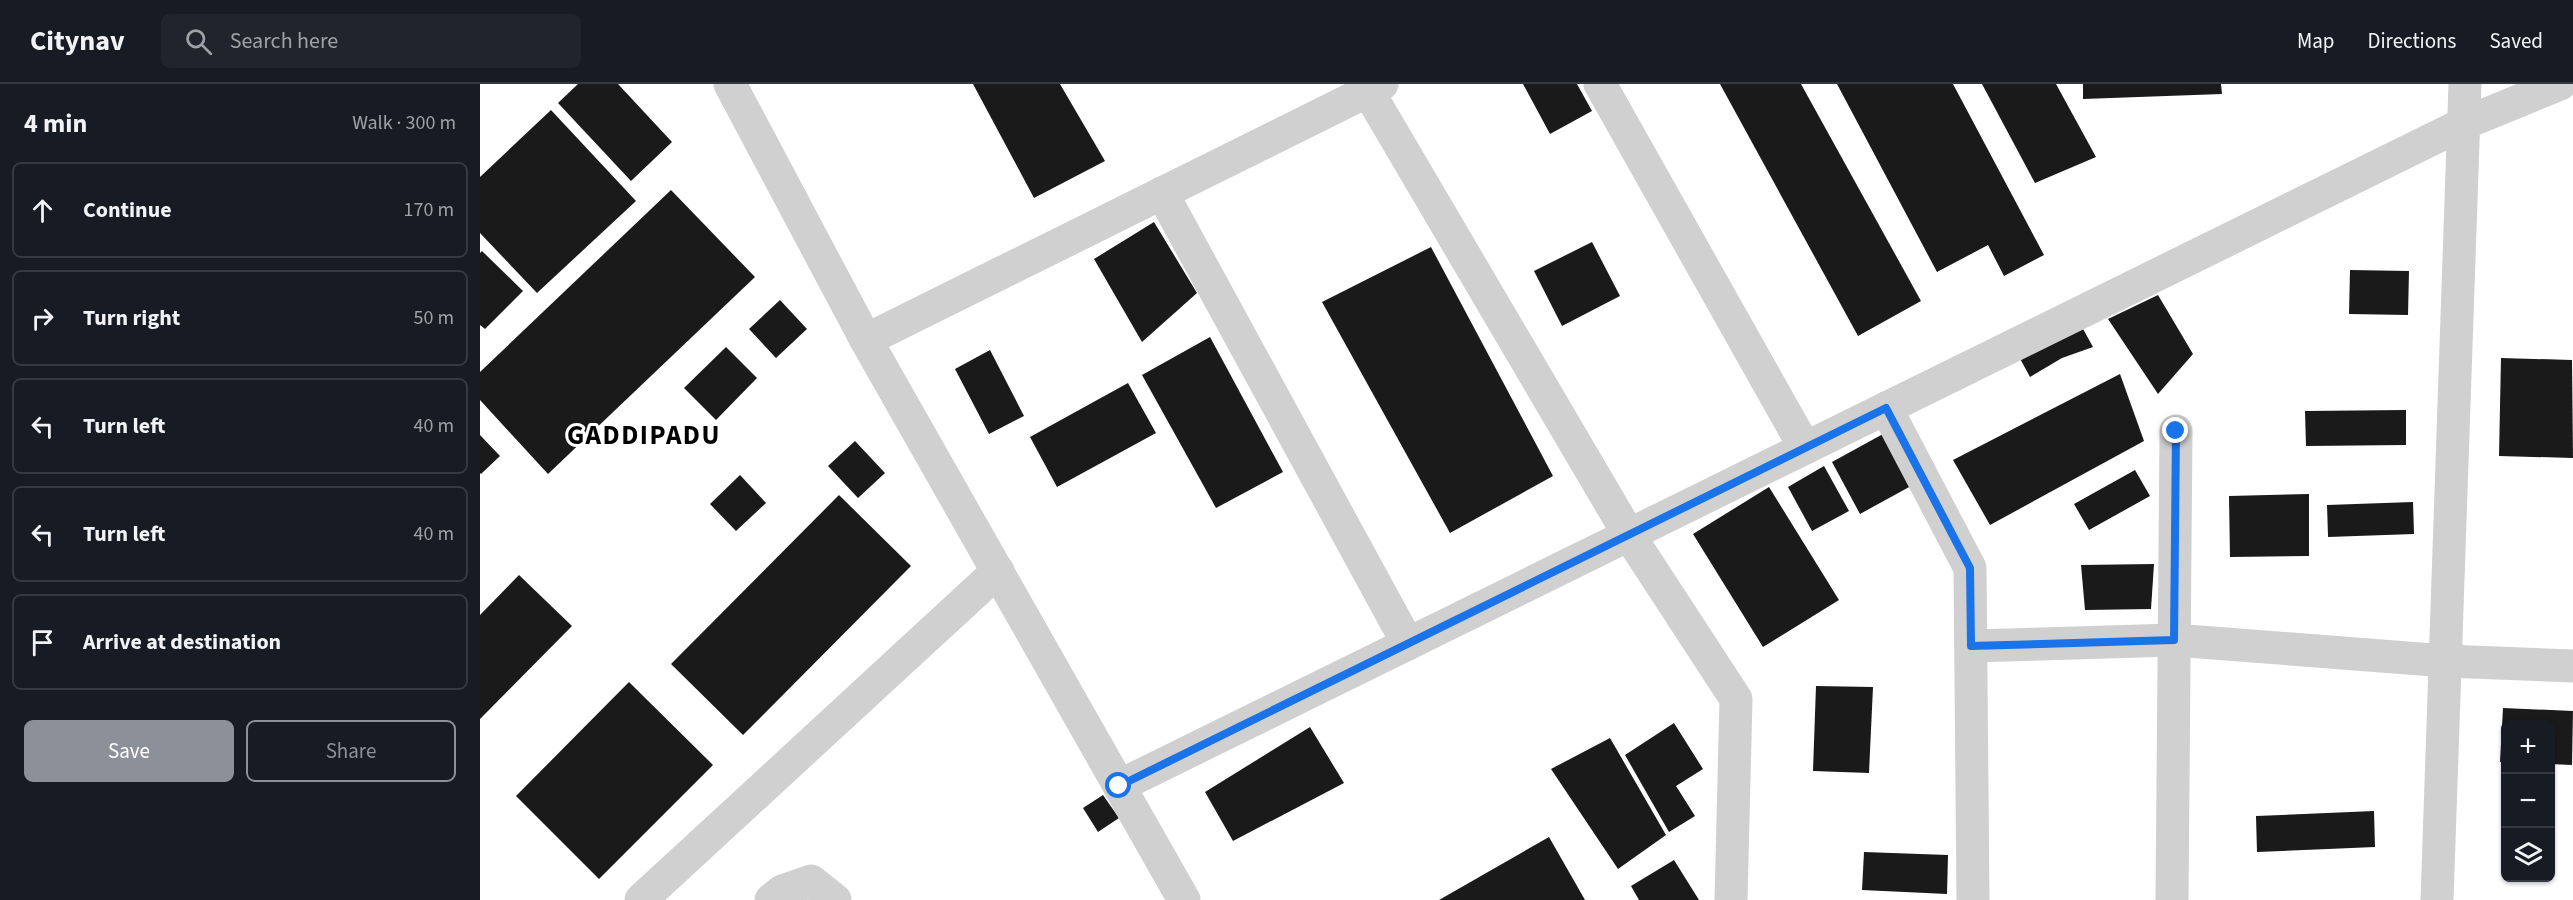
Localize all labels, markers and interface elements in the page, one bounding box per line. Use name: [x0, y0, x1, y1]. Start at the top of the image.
search box: [161, 14, 581, 68]
text: Citynav: [30, 21, 125, 61]
icon: search: [182, 25, 215, 58]
text: Search here: [230, 25, 338, 57]
text: Map: [2297, 26, 2335, 56]
text: Directions: [2368, 26, 2456, 56]
text: Saved: [2489, 26, 2543, 56]
text: 4 min: [24, 105, 87, 142]
text: Walk · 300 m: [352, 109, 456, 137]
icon: ahead: [26, 194, 59, 227]
text: Continue: [83, 194, 172, 226]
text: 170 m: [404, 196, 454, 224]
icon: right: [26, 302, 59, 335]
text: Turn right: [83, 302, 180, 334]
text: 50 m: [414, 304, 454, 332]
icon: left: [26, 410, 59, 443]
text: Turn left: [83, 410, 165, 442]
text: 40 m: [414, 412, 454, 440]
district label: GADDIPADU: [567, 416, 721, 455]
route end: [2162, 417, 2188, 443]
icon: left: [26, 518, 59, 551]
text: Turn left: [83, 518, 165, 550]
text: 40 m: [414, 520, 454, 548]
icon: arrive: [26, 626, 59, 659]
text: Arrive at destination: [83, 626, 281, 658]
button: Save: [24, 720, 234, 782]
button: Share: [246, 720, 456, 782]
map controls: [2501, 720, 2555, 882]
button: +: [2501, 720, 2555, 774]
route start: [1105, 772, 1131, 798]
button: −: [2501, 774, 2555, 828]
button: layers: [2501, 828, 2555, 882]

